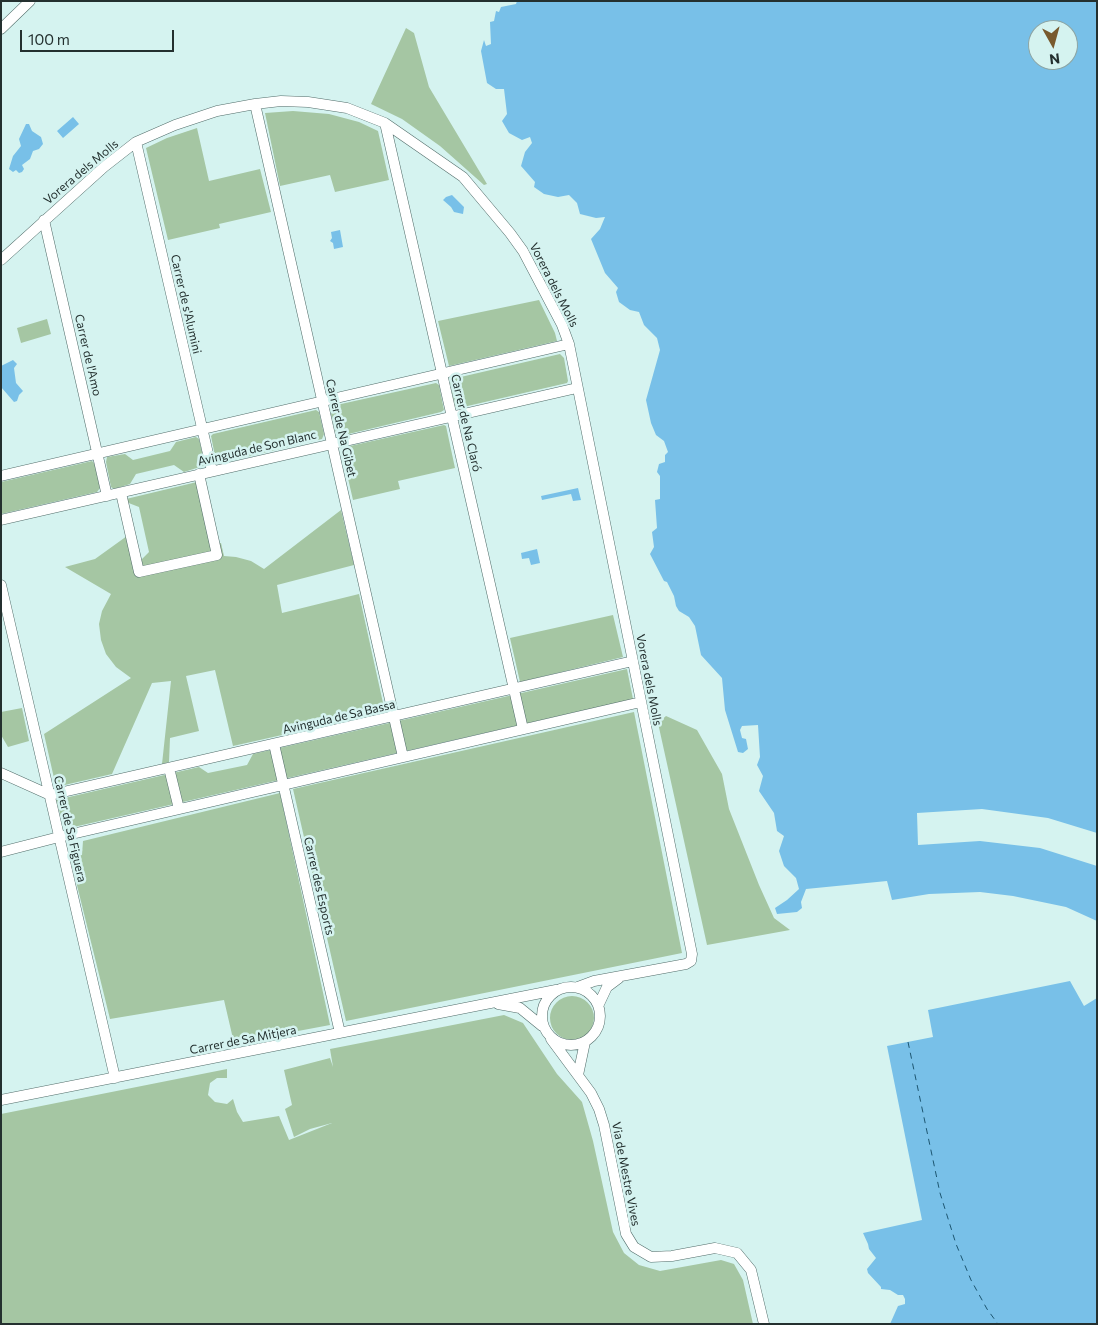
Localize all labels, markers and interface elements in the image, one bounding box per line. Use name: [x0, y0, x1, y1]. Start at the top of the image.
scale bar: [22, 20, 176, 52]
north arrow: [1028, 20, 1078, 70]
text: 100 m: [28, 30, 70, 48]
text: N: [1049, 50, 1061, 68]
street label: Vorera dels Molls: [41, 137, 121, 207]
street label: Vorera dels Molls: [526, 240, 582, 330]
street label: Carrer de s'Alumini: [168, 253, 204, 355]
street label: Carrer de l'Amo: [72, 313, 104, 397]
street label: Carrer de Na Claró: [448, 373, 484, 473]
street label: Carrer de Na Gibet: [323, 377, 359, 479]
street label: Avinguda de Son Blanc: [196, 427, 318, 469]
street label: Vorera dels Molls: [633, 633, 665, 727]
street label: Avinguda de Sa Bassa: [281, 697, 397, 737]
street label: Carrer de Sa Figuera: [51, 774, 89, 884]
street label: Carrer des Esports: [301, 836, 337, 936]
street label: Carrer de Sa Mitjera: [188, 1023, 298, 1057]
street label: Via de Mestre Vives: [609, 1121, 643, 1227]

